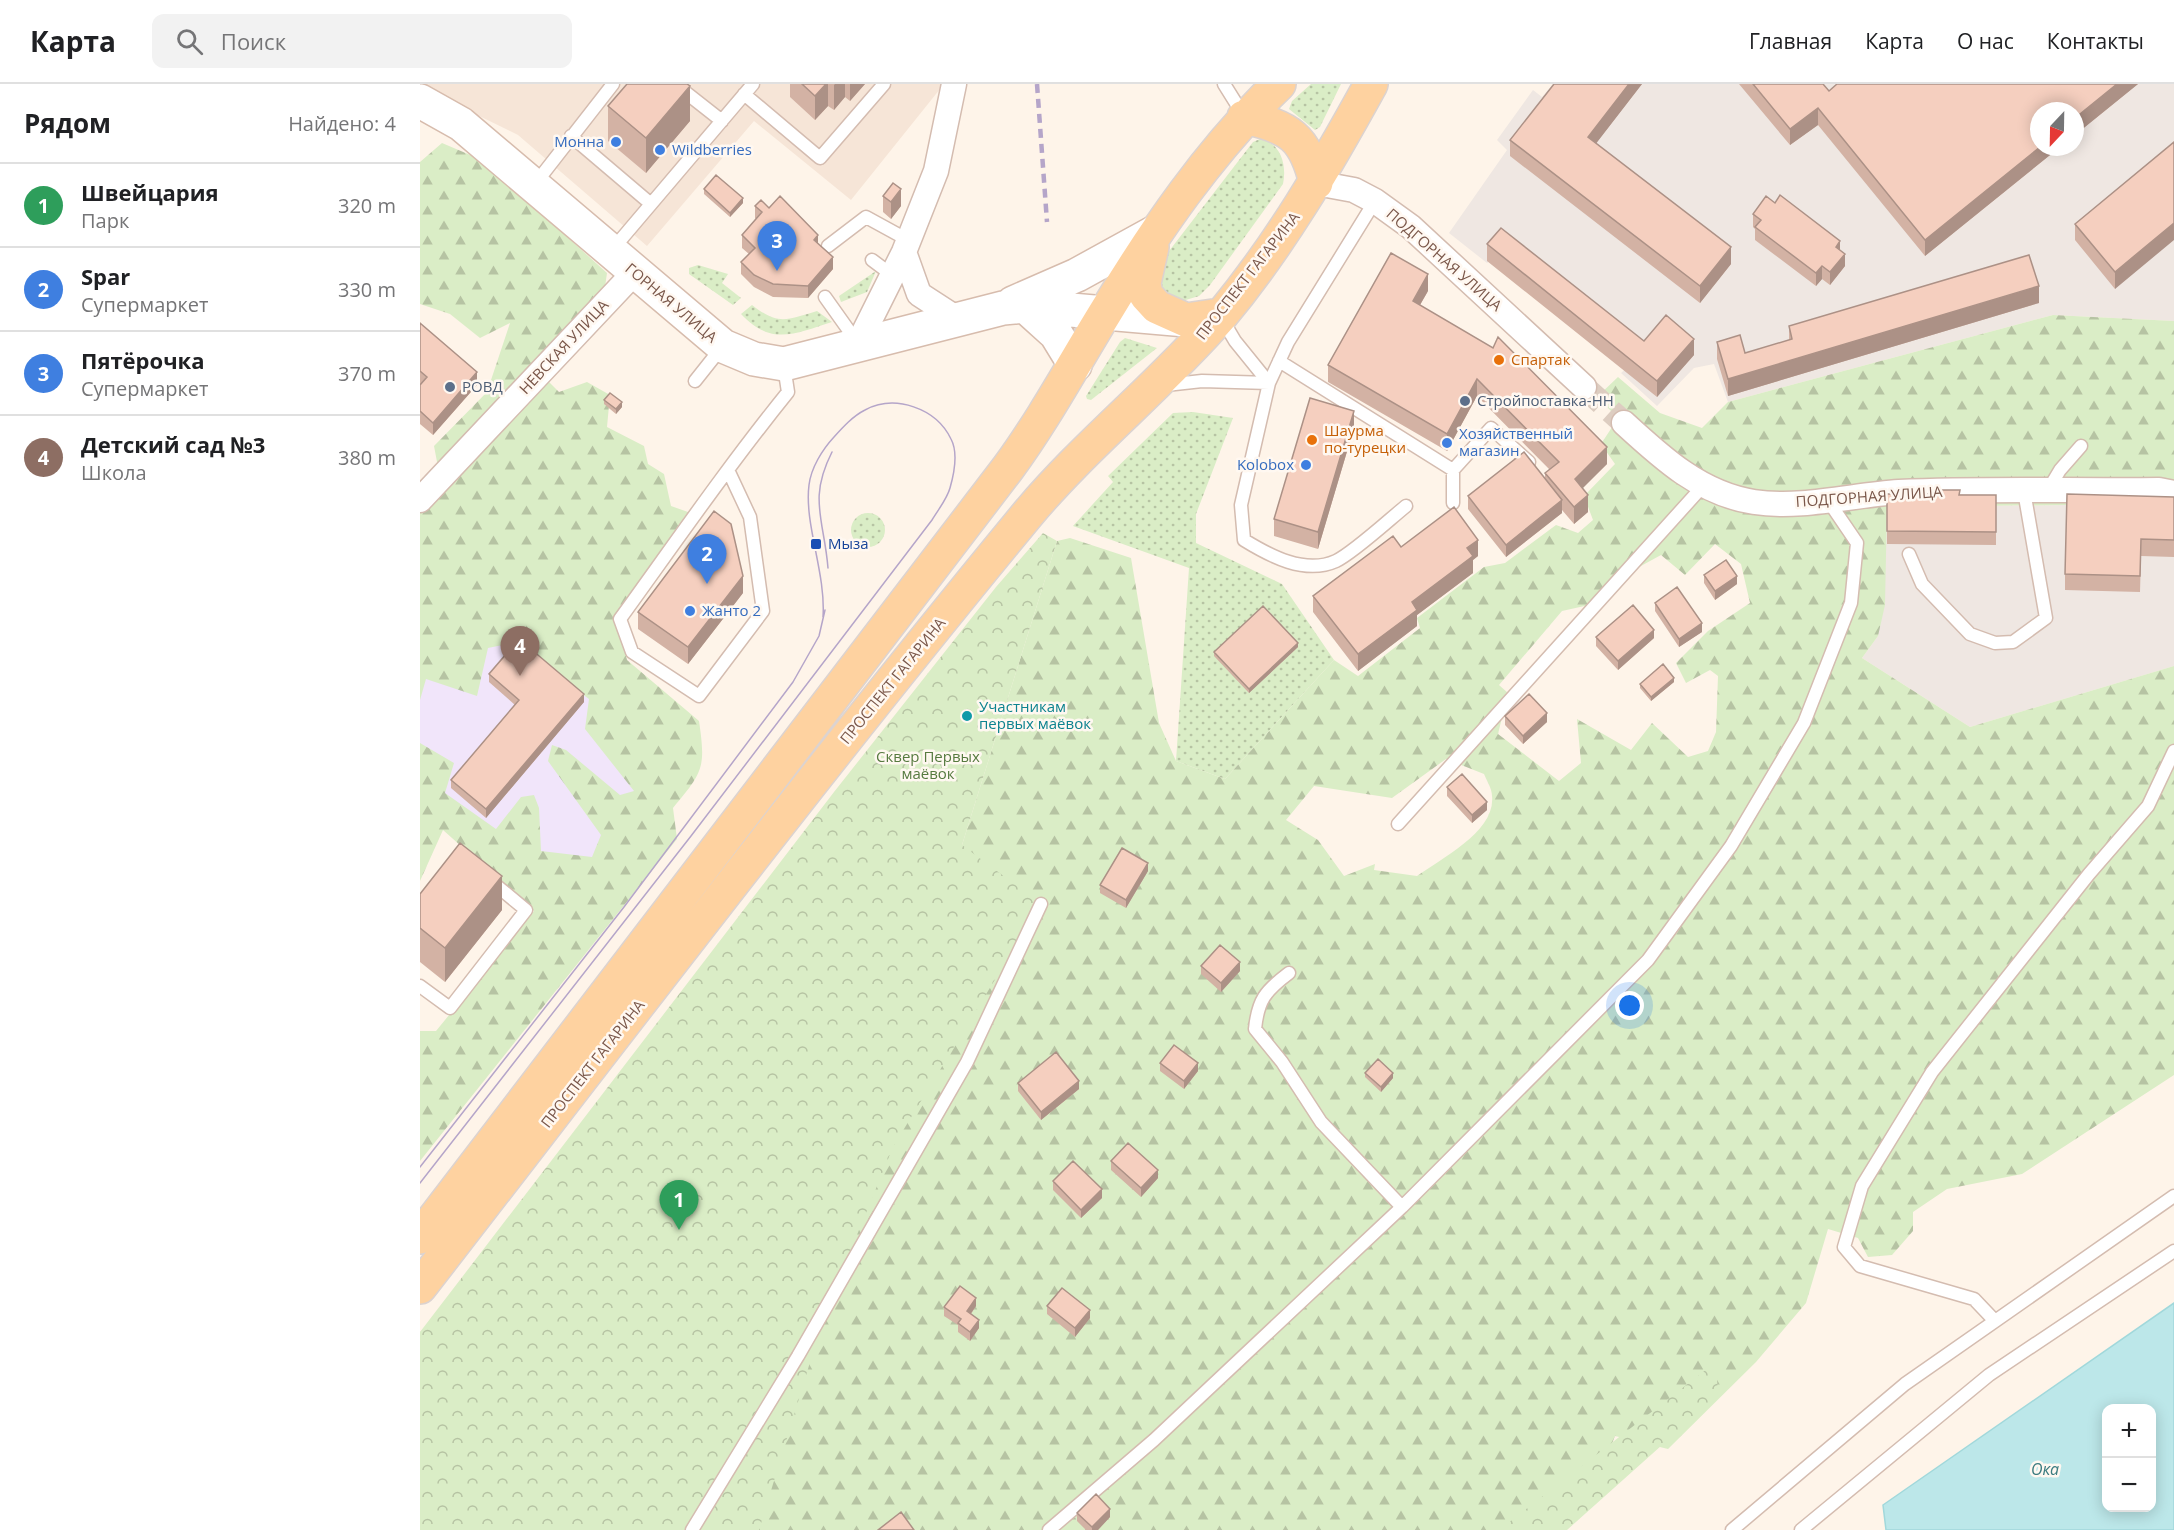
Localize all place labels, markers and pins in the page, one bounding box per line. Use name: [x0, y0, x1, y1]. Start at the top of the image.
place label: Монна: [554, 131, 604, 151]
marker: Монна: [609, 135, 623, 149]
place label: Wildberries: [672, 139, 752, 159]
marker: Wildberries: [653, 143, 667, 157]
pin: 3: [758, 222, 796, 271]
place label: Спартак: [1511, 349, 1571, 369]
marker: Спартак: [1492, 353, 1506, 367]
place label: РОВД: [462, 376, 503, 396]
marker: РОВД: [443, 380, 457, 394]
place label: Стройпоставка-НН: [1477, 390, 1614, 410]
marker: Стройпоставка-НН: [1458, 394, 1472, 408]
place label: Шаурма по-турецки: [1324, 420, 1406, 457]
place label: Хозяйственный магазин: [1459, 423, 1573, 460]
marker: Шаурма по-турецки: [1305, 433, 1319, 447]
marker: Хозяйственный магазин: [1440, 436, 1454, 450]
place label: Kolobox: [1237, 454, 1294, 474]
marker: Kolobox: [1299, 458, 1313, 472]
place label: Мыза: [828, 533, 869, 553]
pin: 2: [688, 534, 726, 584]
marker: Мыза: [809, 537, 823, 551]
place label: Жанто 2: [702, 600, 761, 620]
marker: Жанто 2: [683, 604, 697, 618]
pin: 4: [500, 626, 540, 676]
place label: Участникам первых маёвок: [979, 696, 1091, 733]
marker: Участникам первых маёвок: [960, 709, 974, 723]
pin: 1: [660, 1180, 698, 1230]

